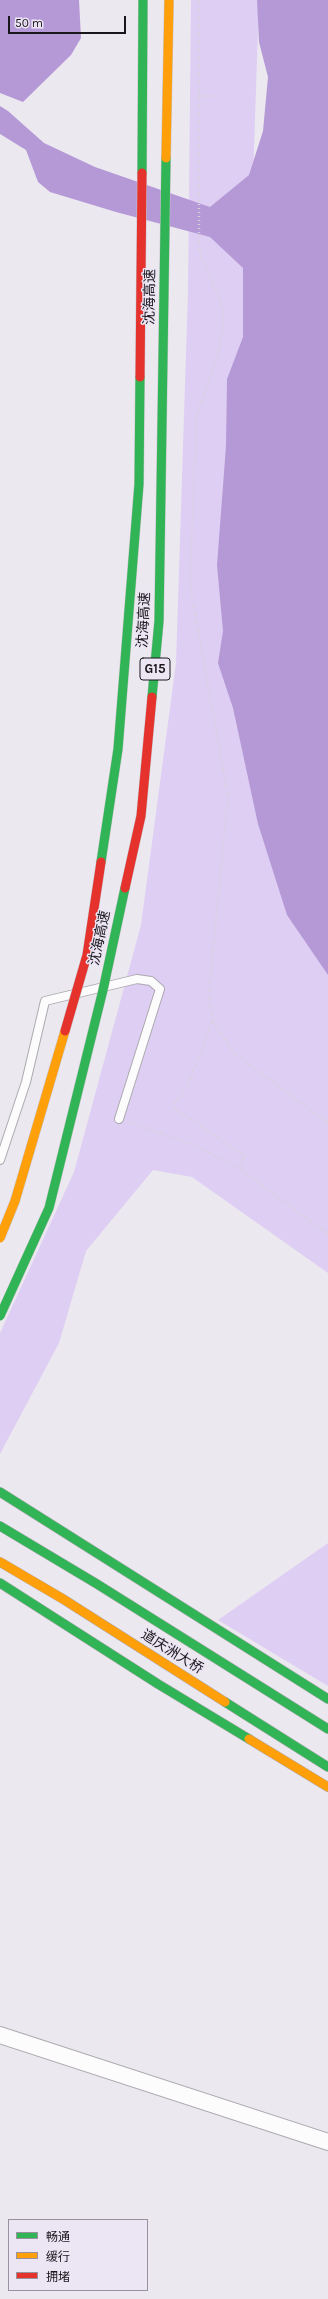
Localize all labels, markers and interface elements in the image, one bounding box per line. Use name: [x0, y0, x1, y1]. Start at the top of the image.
scale bar: [10, 8, 128, 34]
text: 50 m: [15, 16, 43, 30]
street label: 沈海高速: [141, 269, 159, 325]
street label: 沈海高速: [134, 592, 154, 648]
road number: G15: [140, 658, 170, 680]
street label: 沈海高速: [86, 909, 114, 967]
street label: 道庆洲大桥: [138, 1626, 206, 1678]
legend: [8, 2219, 148, 2291]
text: 畅通: [46, 2230, 70, 2244]
text: 缓行: [46, 2250, 70, 2264]
text: 拥堵: [46, 2270, 70, 2284]

